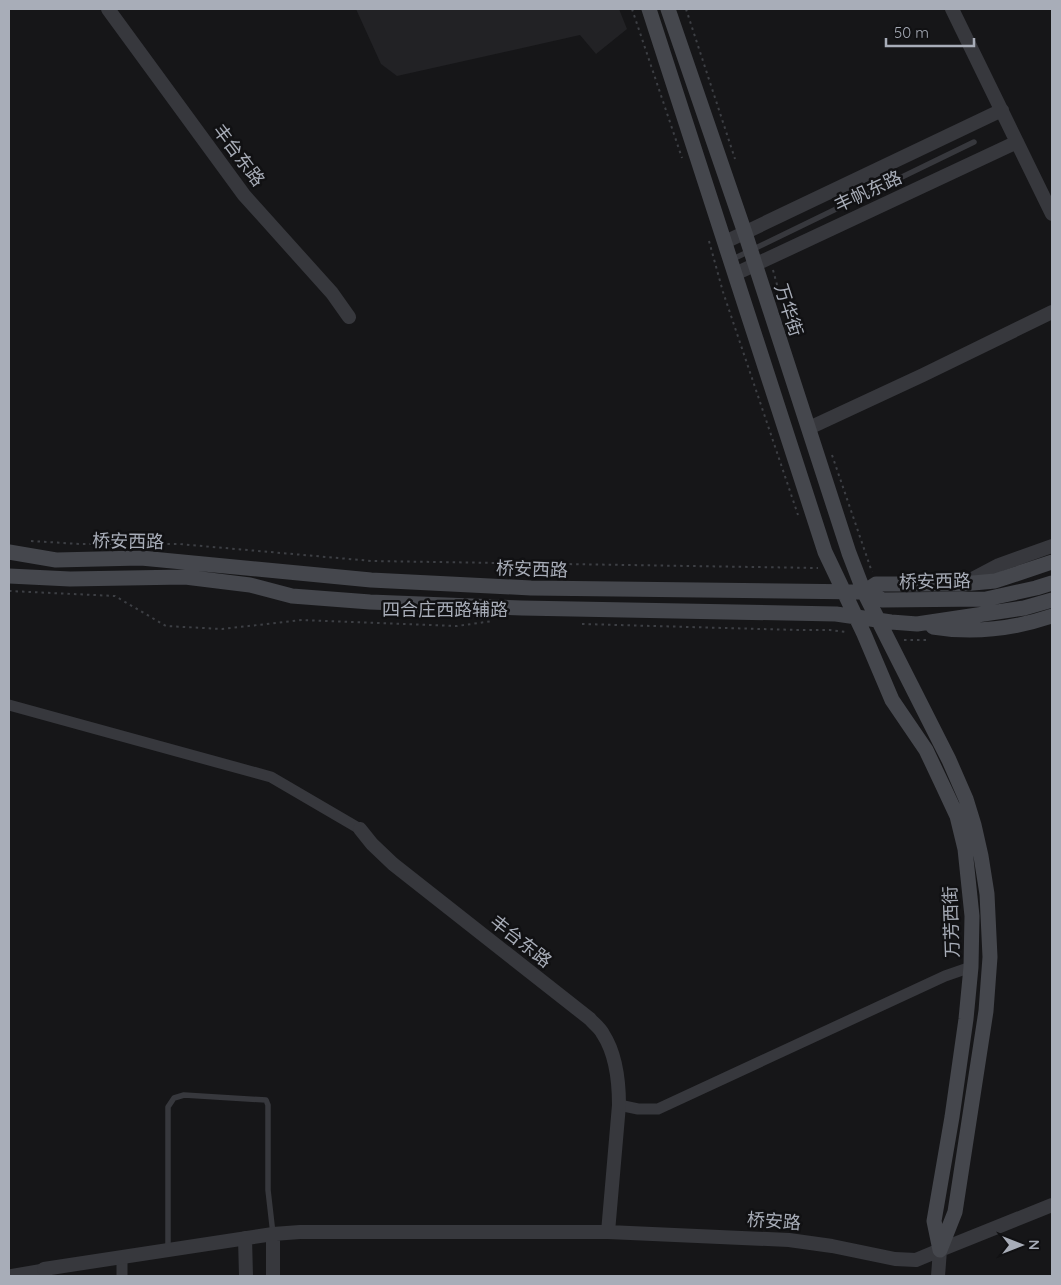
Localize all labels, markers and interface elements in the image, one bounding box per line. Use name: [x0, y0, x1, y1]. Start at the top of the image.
scale bar: [886, 15, 974, 47]
text: 50 m: [894, 23, 929, 42]
street label: 丰台东路: [208, 119, 270, 191]
street label: 丰帆东路: [831, 165, 905, 217]
street label: 万华街: [770, 281, 808, 339]
street label: 桥安西路: [92, 529, 164, 553]
street label: 桥安西路: [496, 556, 568, 582]
street label: 桥安西路: [899, 569, 971, 593]
street label: 四合庄西路辅路: [382, 598, 508, 621]
street label: 万芳西街: [938, 886, 964, 958]
street label: 丰台东路: [486, 910, 556, 972]
street label: 桥安路: [746, 1208, 802, 1234]
north arrow: [996, 1220, 1046, 1270]
text: N: [1025, 1240, 1043, 1250]

